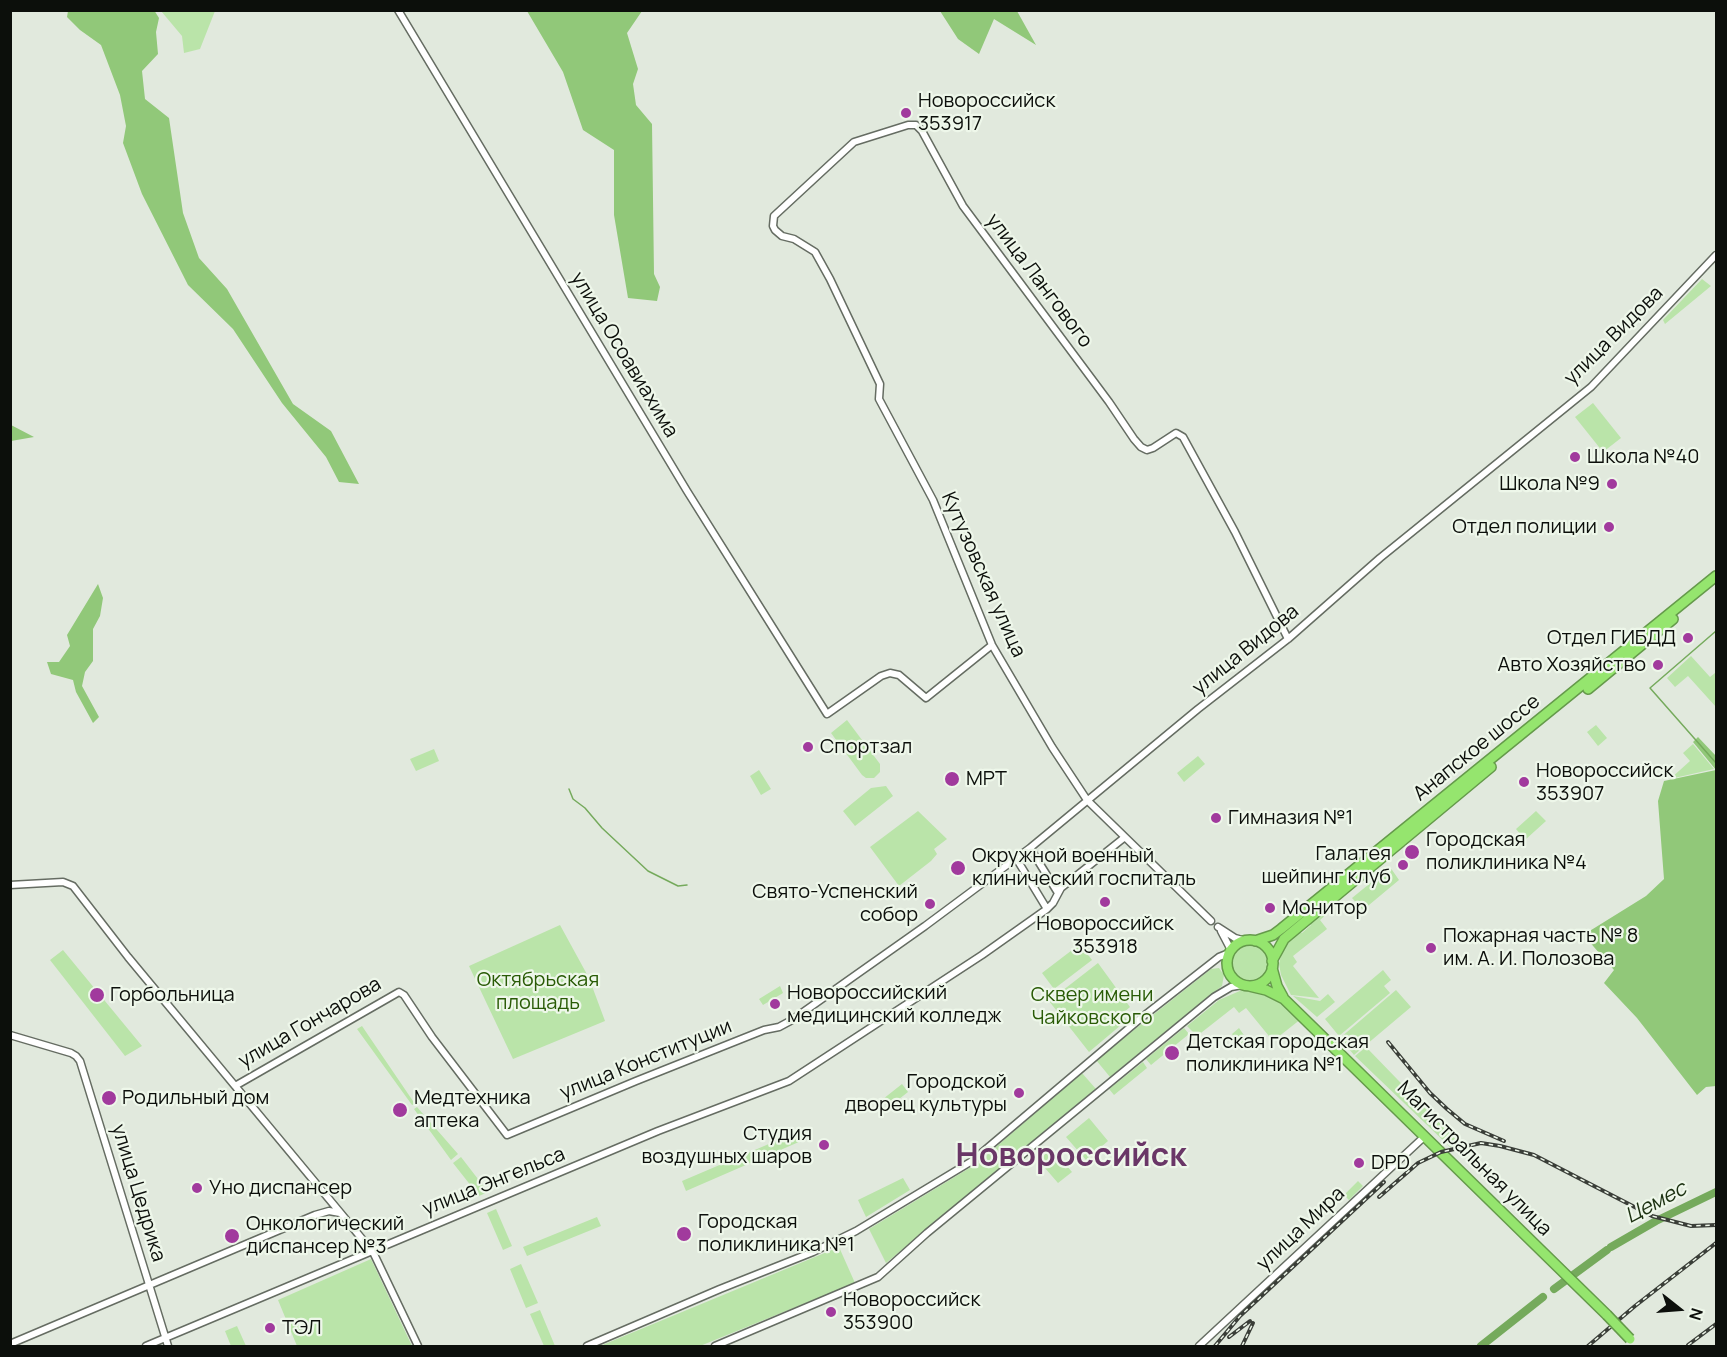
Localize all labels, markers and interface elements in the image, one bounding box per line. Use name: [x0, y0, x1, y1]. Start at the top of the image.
place label: Новороссийск 353917: [918, 89, 1055, 136]
marker: Новороссийск 353917: [899, 106, 913, 120]
street label: улица Лангового: [981, 209, 1097, 353]
street label: улица Осоавиахима: [565, 268, 683, 442]
street label: улица Видова: [1560, 282, 1668, 390]
place label: Школа №40: [1587, 445, 1699, 469]
marker: Школа №40: [1568, 450, 1582, 464]
place label: Школа №9: [1499, 472, 1600, 496]
marker: Школа №9: [1605, 477, 1619, 491]
street label: Кутузовская улица: [936, 489, 1030, 661]
place label: Отдел полиции: [1452, 515, 1597, 539]
marker: Отдел полиции: [1602, 520, 1616, 534]
street label: улица Видова: [1188, 600, 1304, 700]
place label: Отдел ГИБДД: [1547, 626, 1676, 650]
marker: Отдел ГИБДД: [1681, 631, 1695, 645]
place label: Авто Хозяйство: [1497, 653, 1646, 677]
marker: Авто Хозяйство: [1651, 658, 1665, 672]
street label: Анапское шоссе: [1409, 690, 1545, 806]
place label: Спортзал: [820, 735, 912, 759]
marker: Спортзал: [801, 740, 815, 754]
place label: Новороссийск 353907: [1536, 759, 1673, 806]
place label: МРТ: [966, 767, 1007, 791]
marker: МРТ: [943, 770, 961, 788]
marker: Новороссийск 353907: [1517, 775, 1531, 789]
place label: Гимназия №1: [1228, 806, 1353, 830]
marker: Гимназия №1: [1209, 811, 1223, 825]
place label: Городская поликлиника №4: [1426, 828, 1587, 875]
place label: Галатея шейпинг клуб: [1261, 842, 1391, 889]
marker: Городская поликлиника №4: [1403, 843, 1421, 861]
place label: Окружной военный клинический госпиталь: [972, 844, 1196, 891]
marker: Галатея шейпинг клуб: [1396, 858, 1410, 872]
marker: Окружной военный клинический госпиталь: [949, 859, 967, 877]
place label: Свято-Успенский собор: [752, 880, 918, 927]
marker: Новороссийск 353918: [1098, 895, 1112, 909]
place label: Монитор: [1282, 896, 1367, 920]
marker: Свято-Успенский собор: [923, 897, 937, 911]
marker: Монитор: [1263, 901, 1277, 915]
place label: Новороссийск 353918: [1036, 912, 1174, 959]
place label: Пожарная часть № 8 им. А. И. Полозова: [1443, 924, 1638, 971]
marker: Пожарная часть № 8 им. А. И. Полозова: [1424, 941, 1438, 955]
park label: Октябрьская площадь: [477, 968, 599, 1015]
street label: улица Гончарова: [234, 972, 386, 1074]
place label: Новороссийский медицинский колледж: [787, 981, 1001, 1028]
place label: Горбольница: [110, 983, 235, 1007]
park label: Сквер имени Чайковского: [1031, 983, 1153, 1030]
marker: Горбольница: [88, 986, 106, 1004]
marker: Новороссийский медицинский колледж: [768, 997, 782, 1011]
street label: улица Конституции: [557, 1015, 735, 1105]
place label: Детская городская поликлиника №1: [1186, 1030, 1369, 1077]
marker: Детская городская поликлиника №1: [1163, 1044, 1181, 1062]
place label: Городской дворец культуры: [845, 1070, 1007, 1117]
street label: Магистральная улица: [1392, 1077, 1556, 1241]
place label: Родильный дом: [122, 1086, 269, 1110]
place label: Медтехника аптека: [414, 1086, 531, 1133]
marker: Городской дворец культуры: [1012, 1086, 1026, 1100]
marker: Родильный дом: [100, 1089, 118, 1107]
marker: Медтехника аптека: [391, 1101, 409, 1119]
street label: улица Цедрика: [106, 1121, 170, 1265]
place label: Студия воздушных шаров: [641, 1122, 812, 1169]
marker: Студия воздушных шаров: [817, 1138, 831, 1152]
district label: Новороссийск: [956, 1138, 1186, 1176]
street label: улица Энгельса: [419, 1142, 569, 1222]
place label: DPD: [1371, 1151, 1410, 1175]
marker: DPD: [1352, 1156, 1366, 1170]
place label: Уно диспансер: [209, 1176, 352, 1200]
water label: Цемес: [1621, 1177, 1691, 1229]
marker: Уно диспансер: [190, 1181, 204, 1195]
street label: улица Мира: [1252, 1182, 1350, 1276]
place label: Городская поликлиника №1: [698, 1210, 855, 1257]
place label: Онкологический диспансер №3: [246, 1212, 404, 1259]
marker: Городская поликлиника №1: [675, 1225, 693, 1243]
marker: Онкологический диспансер №3: [223, 1227, 241, 1245]
north arrow: [1649, 1279, 1709, 1339]
place label: Новороссийск 353900: [843, 1288, 980, 1335]
marker: Новороссийск 353900: [824, 1305, 838, 1319]
text: N: [1684, 1306, 1708, 1323]
place label: ТЭЛ: [282, 1316, 322, 1340]
marker: ТЭЛ: [263, 1321, 277, 1335]

